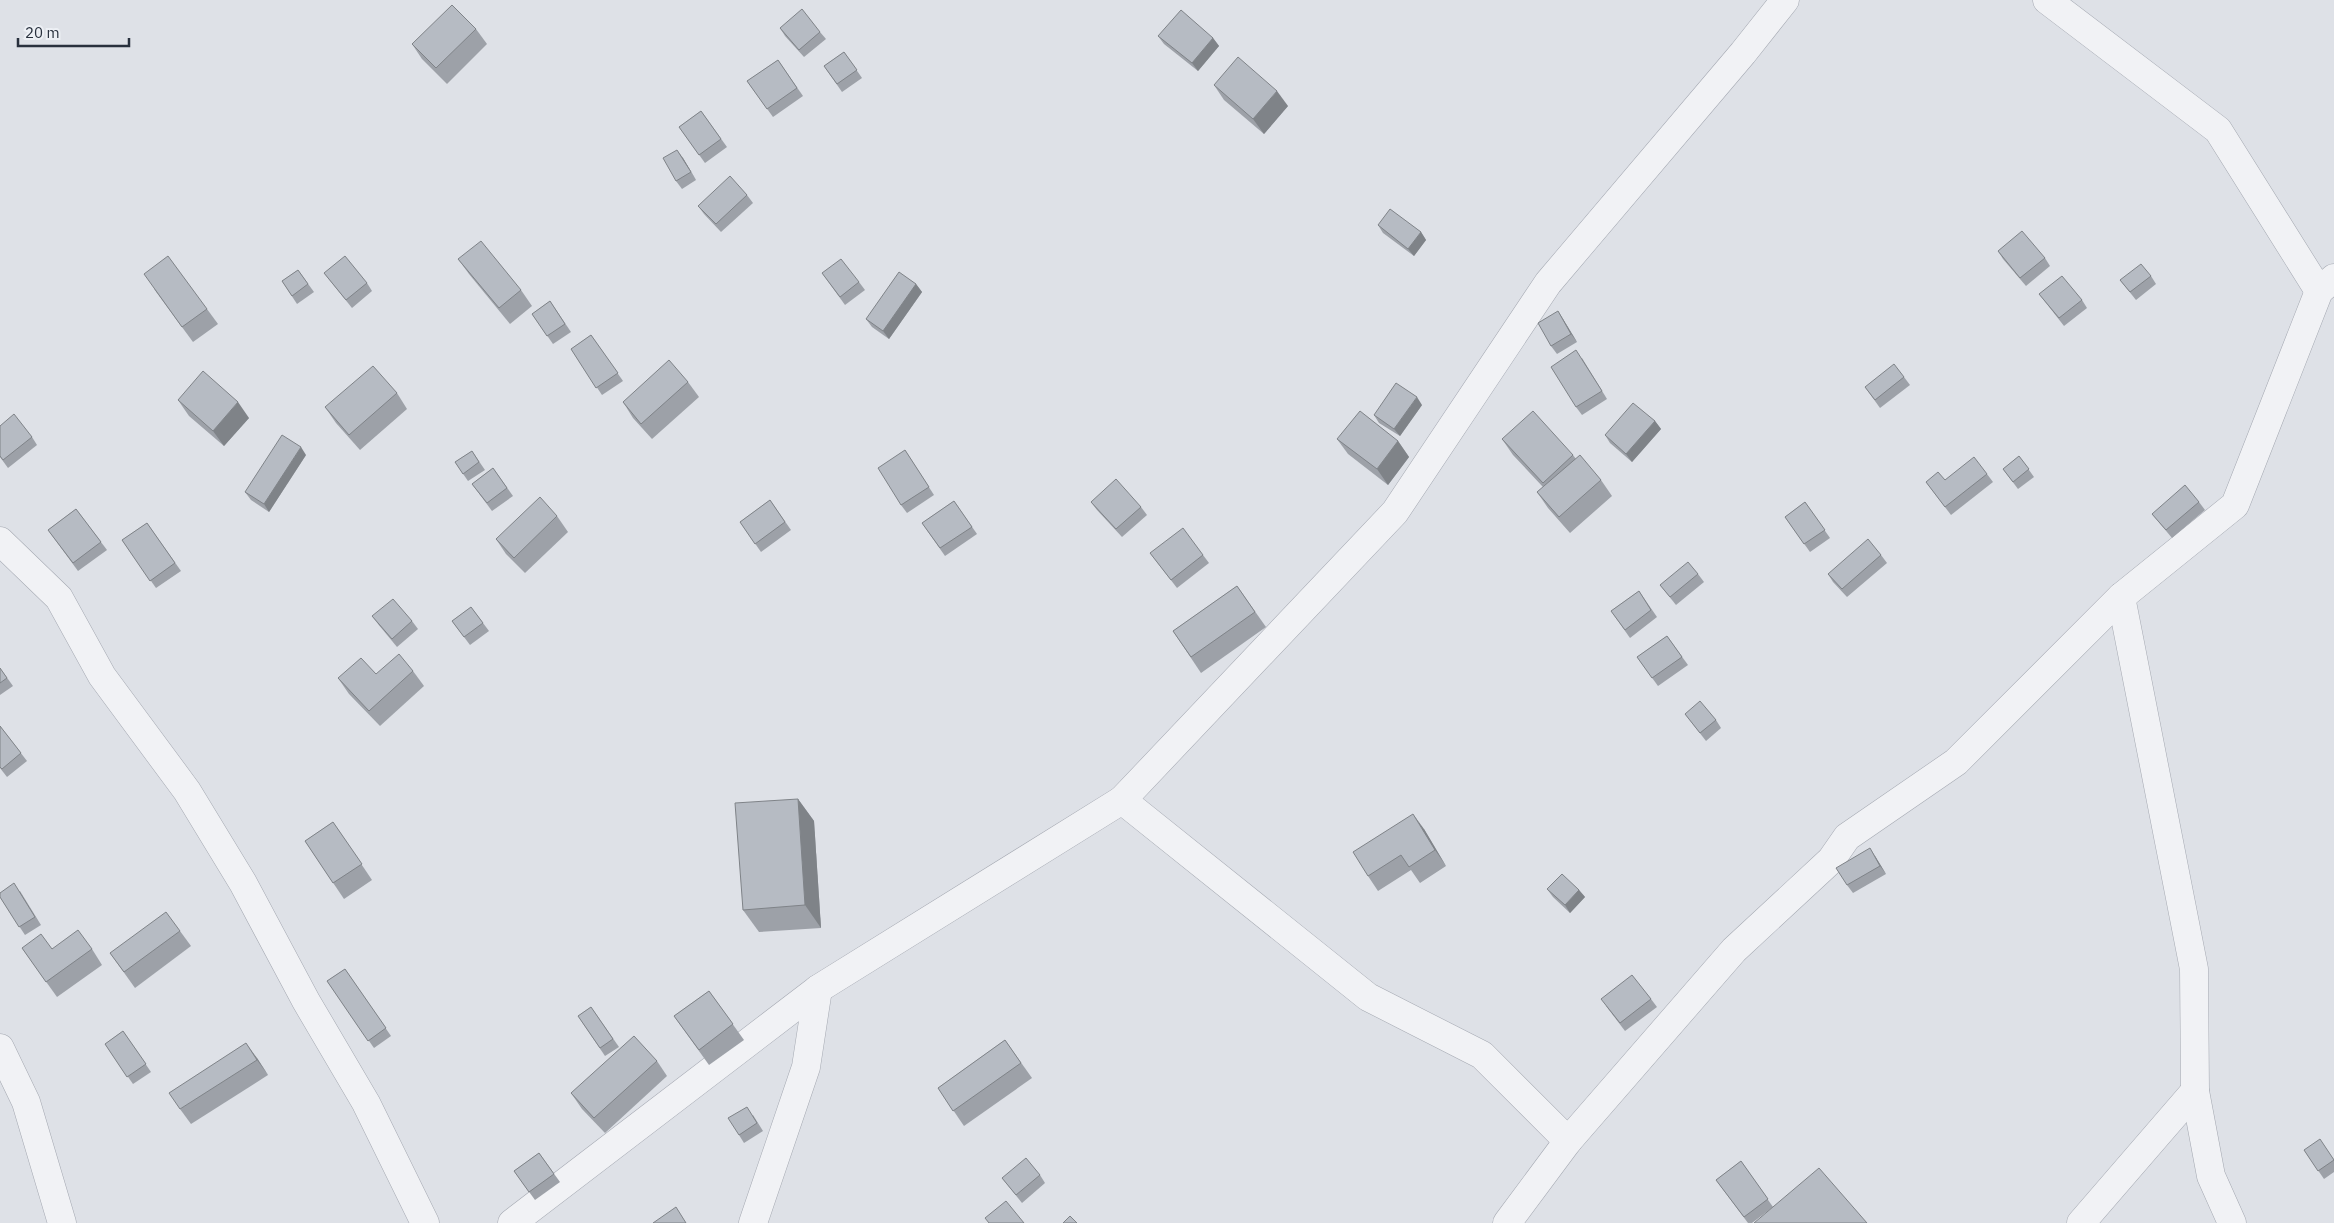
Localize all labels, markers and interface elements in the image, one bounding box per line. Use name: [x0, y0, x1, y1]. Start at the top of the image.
scale bar: [18, 15, 129, 47]
text: 20 m: [25, 23, 60, 42]

